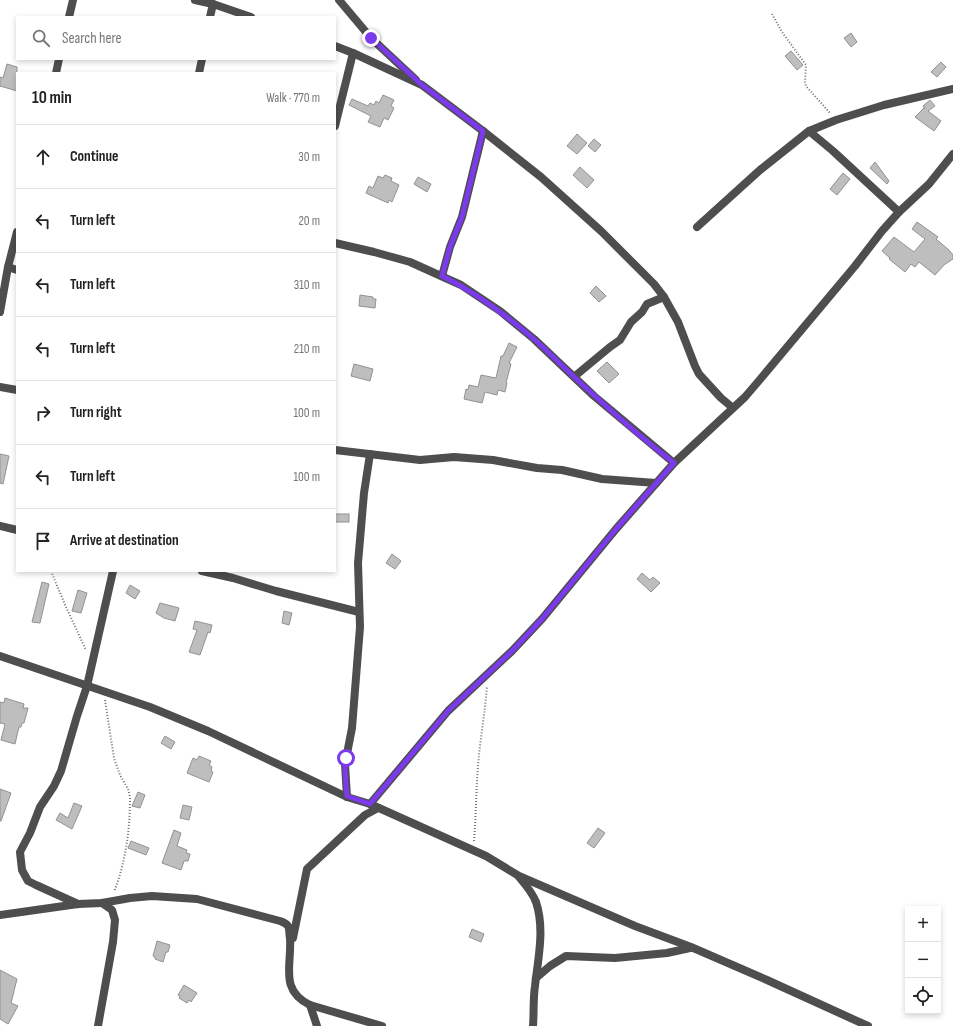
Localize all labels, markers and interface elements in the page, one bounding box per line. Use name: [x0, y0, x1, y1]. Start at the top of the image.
search box: [16, 16, 336, 60]
icon: search: [30, 27, 52, 49]
text: Search here: [62, 29, 122, 48]
route end: [362, 29, 380, 47]
text: 10 min: [32, 88, 72, 108]
text: Walk · 770 m: [266, 90, 320, 106]
icon: ahead: [32, 146, 54, 168]
text: Continue: [70, 147, 119, 166]
text: 30 m: [298, 149, 320, 165]
icon: left: [32, 210, 54, 232]
text: Turn left: [70, 211, 115, 230]
text: 20 m: [298, 213, 320, 229]
icon: left: [32, 274, 54, 296]
text: Turn left: [70, 275, 115, 294]
text: 310 m: [294, 277, 320, 293]
icon: left: [32, 338, 54, 360]
text: Turn left: [70, 339, 115, 358]
text: 210 m: [294, 341, 320, 357]
icon: right: [32, 402, 54, 424]
text: Turn right: [70, 403, 122, 422]
text: 100 m: [293, 405, 320, 421]
icon: left: [32, 466, 54, 488]
text: Turn left: [70, 467, 115, 486]
text: 100 m: [293, 469, 320, 485]
icon: arrive: [32, 530, 54, 552]
text: Arrive at destination: [70, 531, 179, 550]
route start: [337, 749, 355, 767]
map controls: [905, 906, 941, 1014]
button: +: [905, 906, 941, 942]
button: −: [905, 942, 941, 978]
button: locate: [905, 978, 941, 1014]

